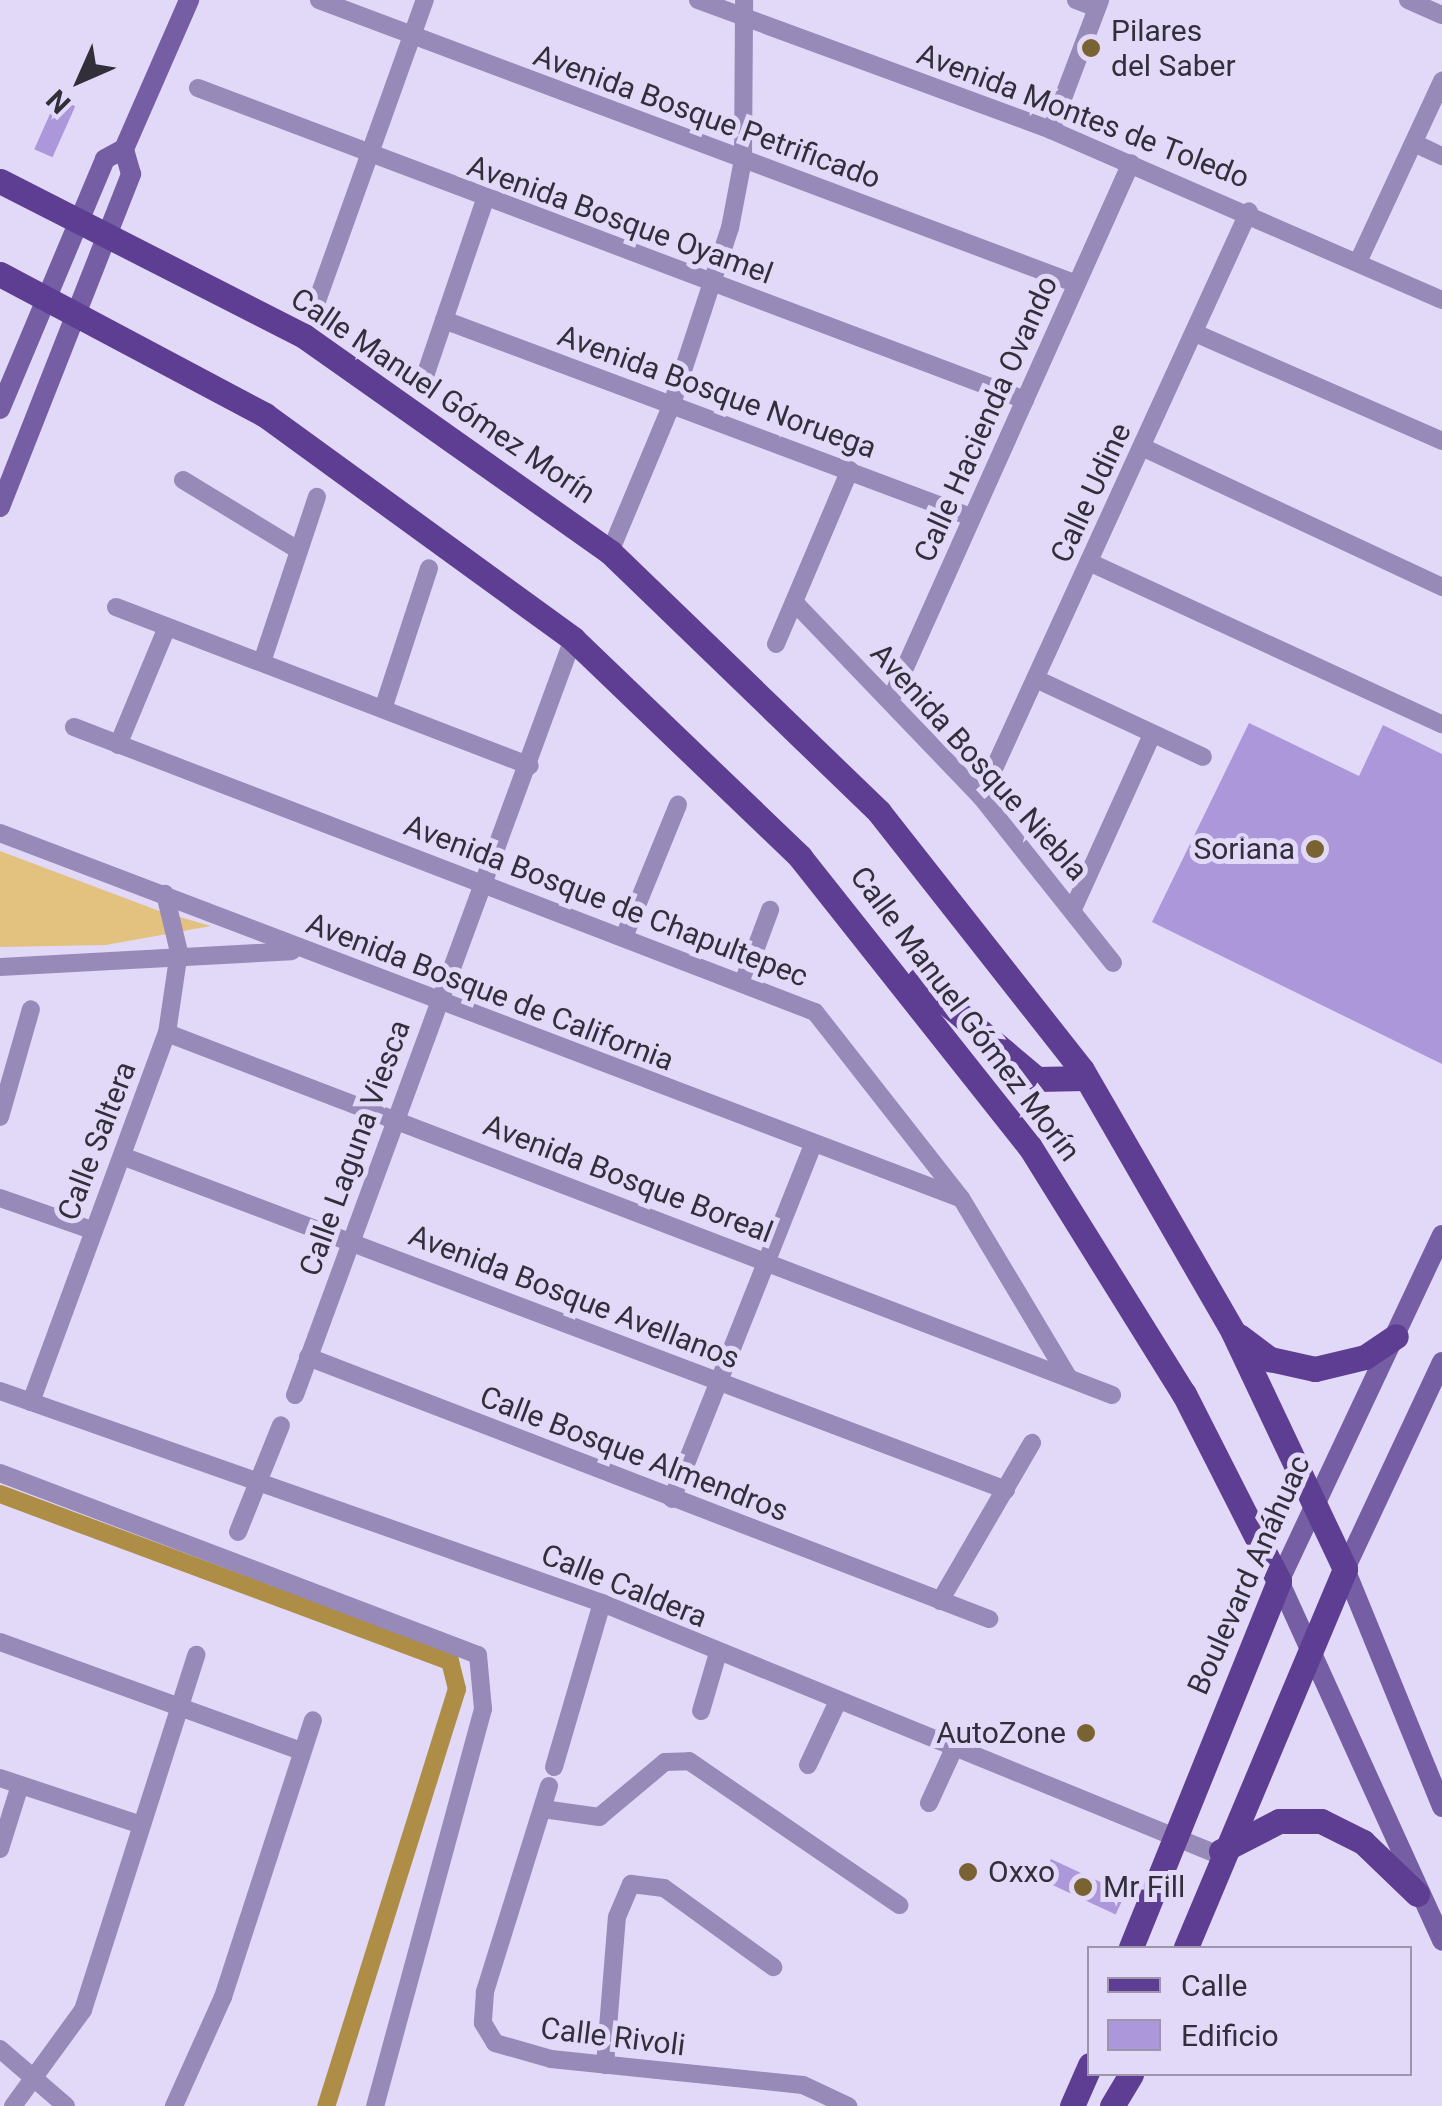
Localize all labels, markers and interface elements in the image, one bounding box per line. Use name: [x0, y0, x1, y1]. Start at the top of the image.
place label: Pilares del Saber: [1111, 13, 1236, 84]
north arrow: [30, 30, 130, 130]
street label: Avenida Montes de Toledo: [912, 36, 1254, 196]
street label: Avenida Bosque Petrificado: [529, 37, 885, 197]
marker: Pilares del Saber: [1080, 37, 1102, 59]
text: N: [40, 83, 77, 120]
street label: Avenida Bosque Oyamel: [462, 148, 778, 292]
street label: Calle Hacienda Ovando: [907, 270, 1065, 568]
street label: Calle Manuel Gómez Morín: [284, 281, 602, 511]
street label: Avenida Bosque Noruega: [553, 318, 881, 466]
street label: Calle Udine: [1043, 417, 1139, 569]
street label: Avenida Bosque Niebla: [863, 636, 1095, 888]
street label: Avenida Bosque de Chapultepec: [399, 807, 813, 995]
place label: Soriana: [1193, 831, 1295, 867]
marker: Soriana: [1304, 838, 1326, 860]
street label: Calle Manuel Gómez Morín: [842, 860, 1088, 1168]
street label: Avenida Bosque de California: [301, 905, 679, 1079]
street label: Calle Laguna Viesca: [292, 1015, 418, 1281]
street label: Calle Saltera: [50, 1057, 144, 1225]
street label: Avenida Bosque Boreal: [478, 1107, 778, 1251]
street label: Avenida Bosque Avellanos: [404, 1217, 744, 1377]
street label: Calle Bosque Almendros: [475, 1379, 793, 1529]
street label: Boulevard Anáhuac: [1180, 1450, 1318, 1700]
street label: Calle Caldera: [536, 1536, 712, 1636]
place label: AutoZone: [936, 1715, 1066, 1751]
marker: AutoZone: [1075, 1722, 1097, 1744]
place label: Oxxo: [988, 1854, 1055, 1890]
marker: Oxxo: [957, 1861, 979, 1883]
place label: Mr Fill: [1103, 1869, 1185, 1905]
marker: Mr Fill: [1072, 1876, 1094, 1898]
legend: [1087, 1946, 1412, 2076]
text: Calle: [1181, 1968, 1247, 2003]
street label: Calle Rivoli: [539, 2010, 687, 2064]
text: Edificio: [1181, 2018, 1279, 2053]

